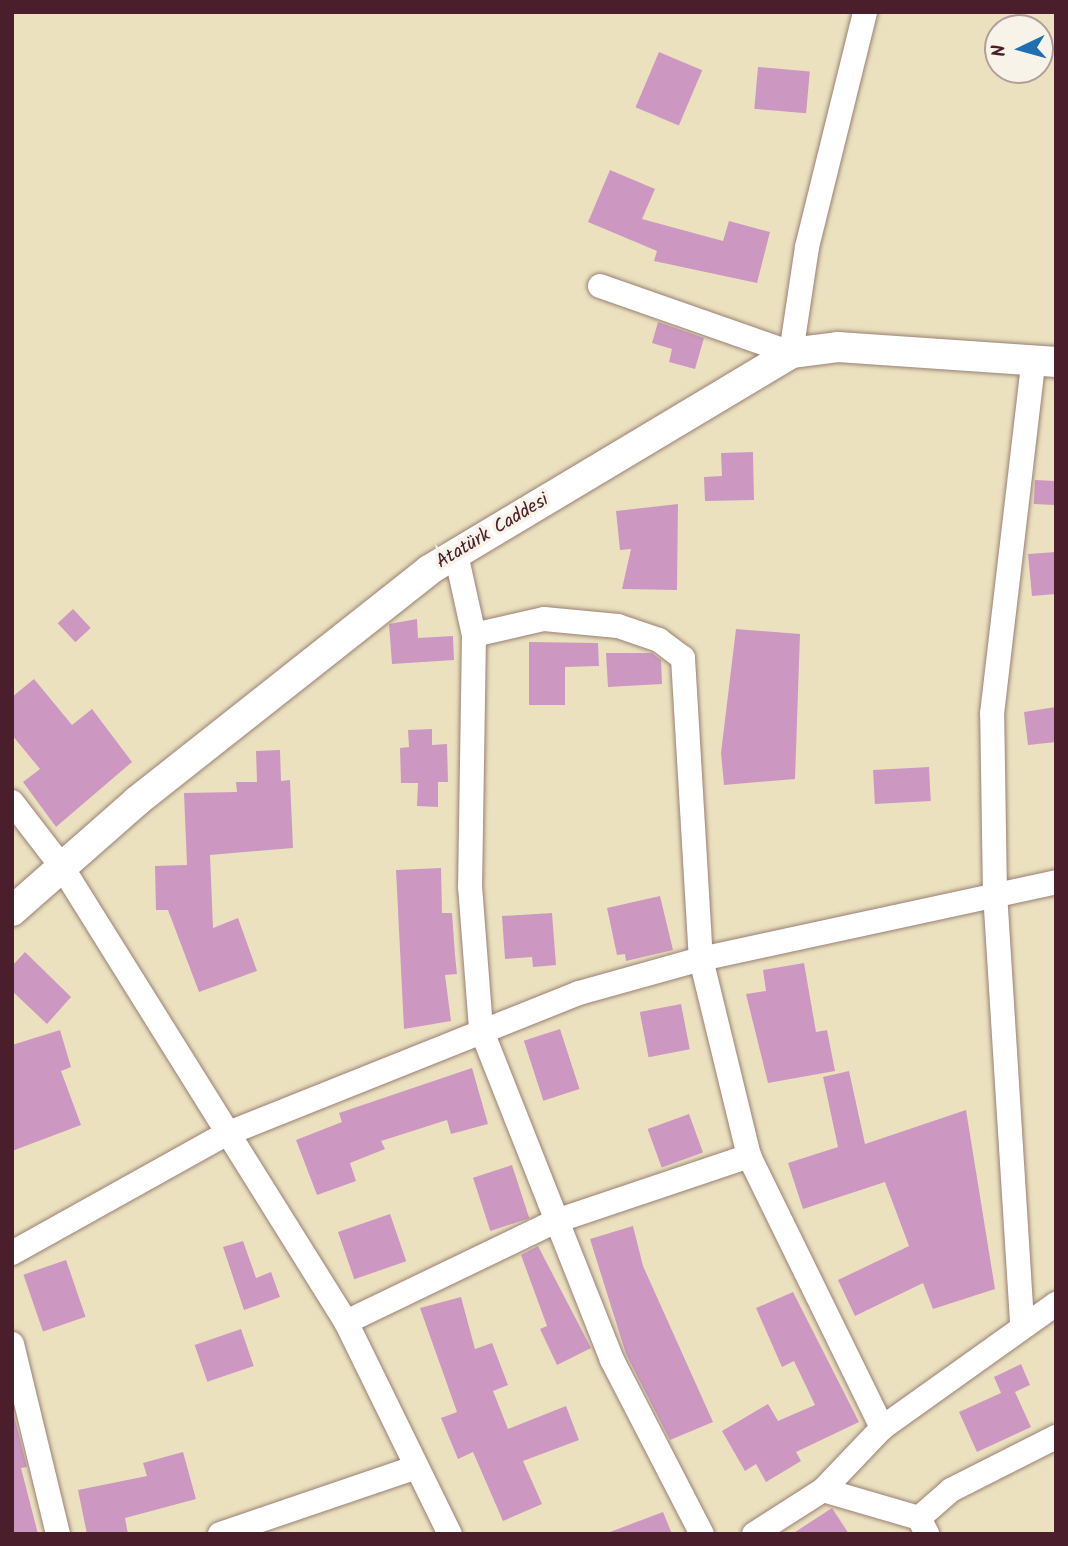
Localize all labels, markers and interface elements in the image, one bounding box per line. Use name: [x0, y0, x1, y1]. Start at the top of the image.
north arrow: [984, 14, 1054, 84]
text: N: [985, 43, 1016, 58]
street label: Atatürk Caddesi: [432, 489, 554, 575]

